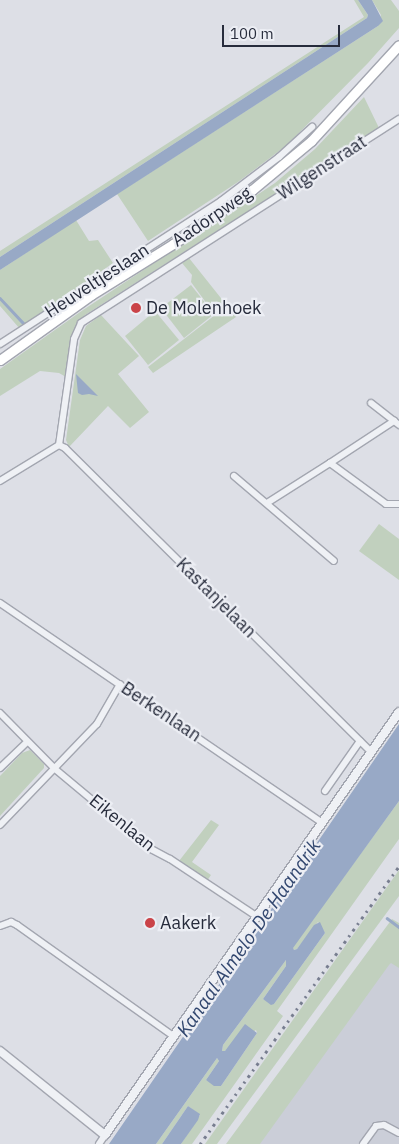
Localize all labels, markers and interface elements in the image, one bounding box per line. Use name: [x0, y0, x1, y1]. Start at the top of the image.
scale bar: [224, 15, 342, 47]
text: 100 m: [230, 24, 274, 43]
street label: Wilgenstraat: [273, 131, 371, 205]
street label: Aadorpweg: [168, 182, 256, 252]
street label: Heuveltjeslaan: [41, 239, 153, 323]
place label: De Molenhoek: [146, 297, 262, 319]
marker: De Molenhoek: [130, 302, 142, 314]
street label: Kastanjelaan: [171, 553, 261, 643]
street label: Berkenlaan: [117, 677, 205, 747]
street label: Eikenlaan: [85, 790, 159, 856]
water label: Kanaal Almelo-De Haandrik: [172, 835, 326, 1041]
place label: Aakerk: [160, 912, 216, 934]
marker: Aakerk: [144, 917, 156, 929]

